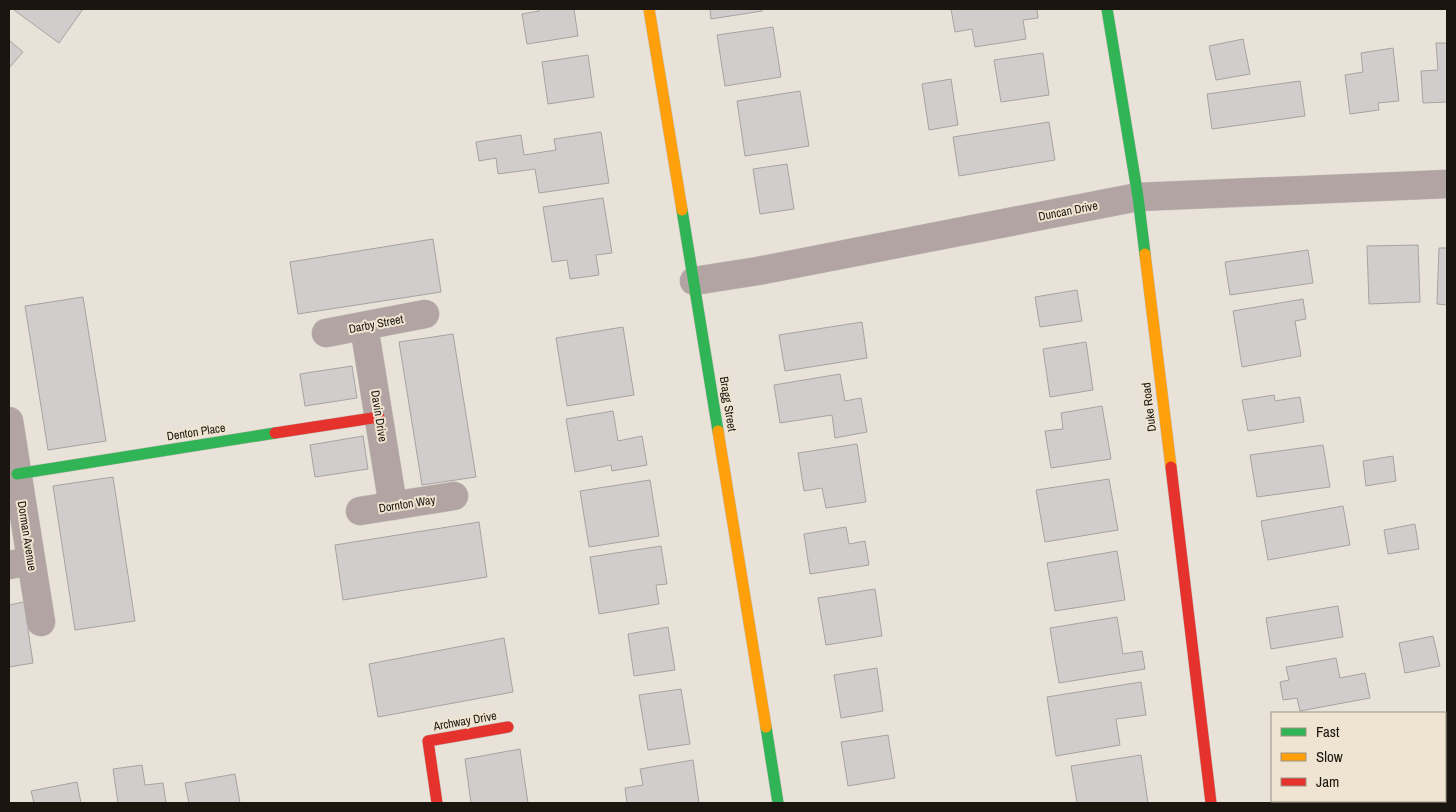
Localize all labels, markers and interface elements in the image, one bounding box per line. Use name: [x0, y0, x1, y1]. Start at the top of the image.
street label: Duncan Drive: [1037, 197, 1099, 225]
street label: Darby Street: [347, 311, 405, 337]
street label: Bragg Street: [716, 375, 740, 433]
street label: Duke Road: [1138, 382, 1160, 432]
street label: Davin Drive: [367, 389, 391, 443]
street label: Denton Place: [166, 419, 226, 445]
street label: Dornton Way: [378, 492, 437, 516]
street label: Dorman Avenue: [14, 500, 40, 572]
street label: Archway Drive: [431, 708, 498, 735]
legend: [1271, 712, 1446, 802]
text: Fast: [1316, 721, 1340, 742]
text: Slow: [1316, 746, 1343, 767]
text: Jam: [1316, 771, 1339, 792]

